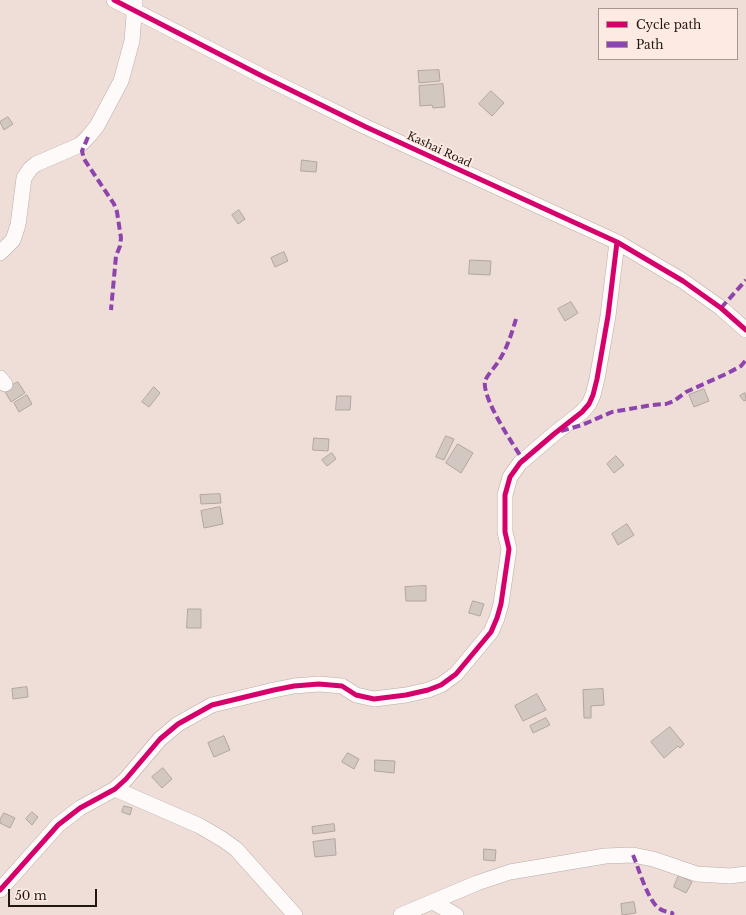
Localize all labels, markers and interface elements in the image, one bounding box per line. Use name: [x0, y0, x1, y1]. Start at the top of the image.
legend: [598, 8, 738, 60]
text: Cycle path: [636, 17, 701, 32]
text: Path: [636, 37, 664, 52]
street label: Kashai Road: [405, 129, 473, 171]
scale bar: [10, 881, 99, 907]
text: 50 m: [15, 888, 47, 903]

